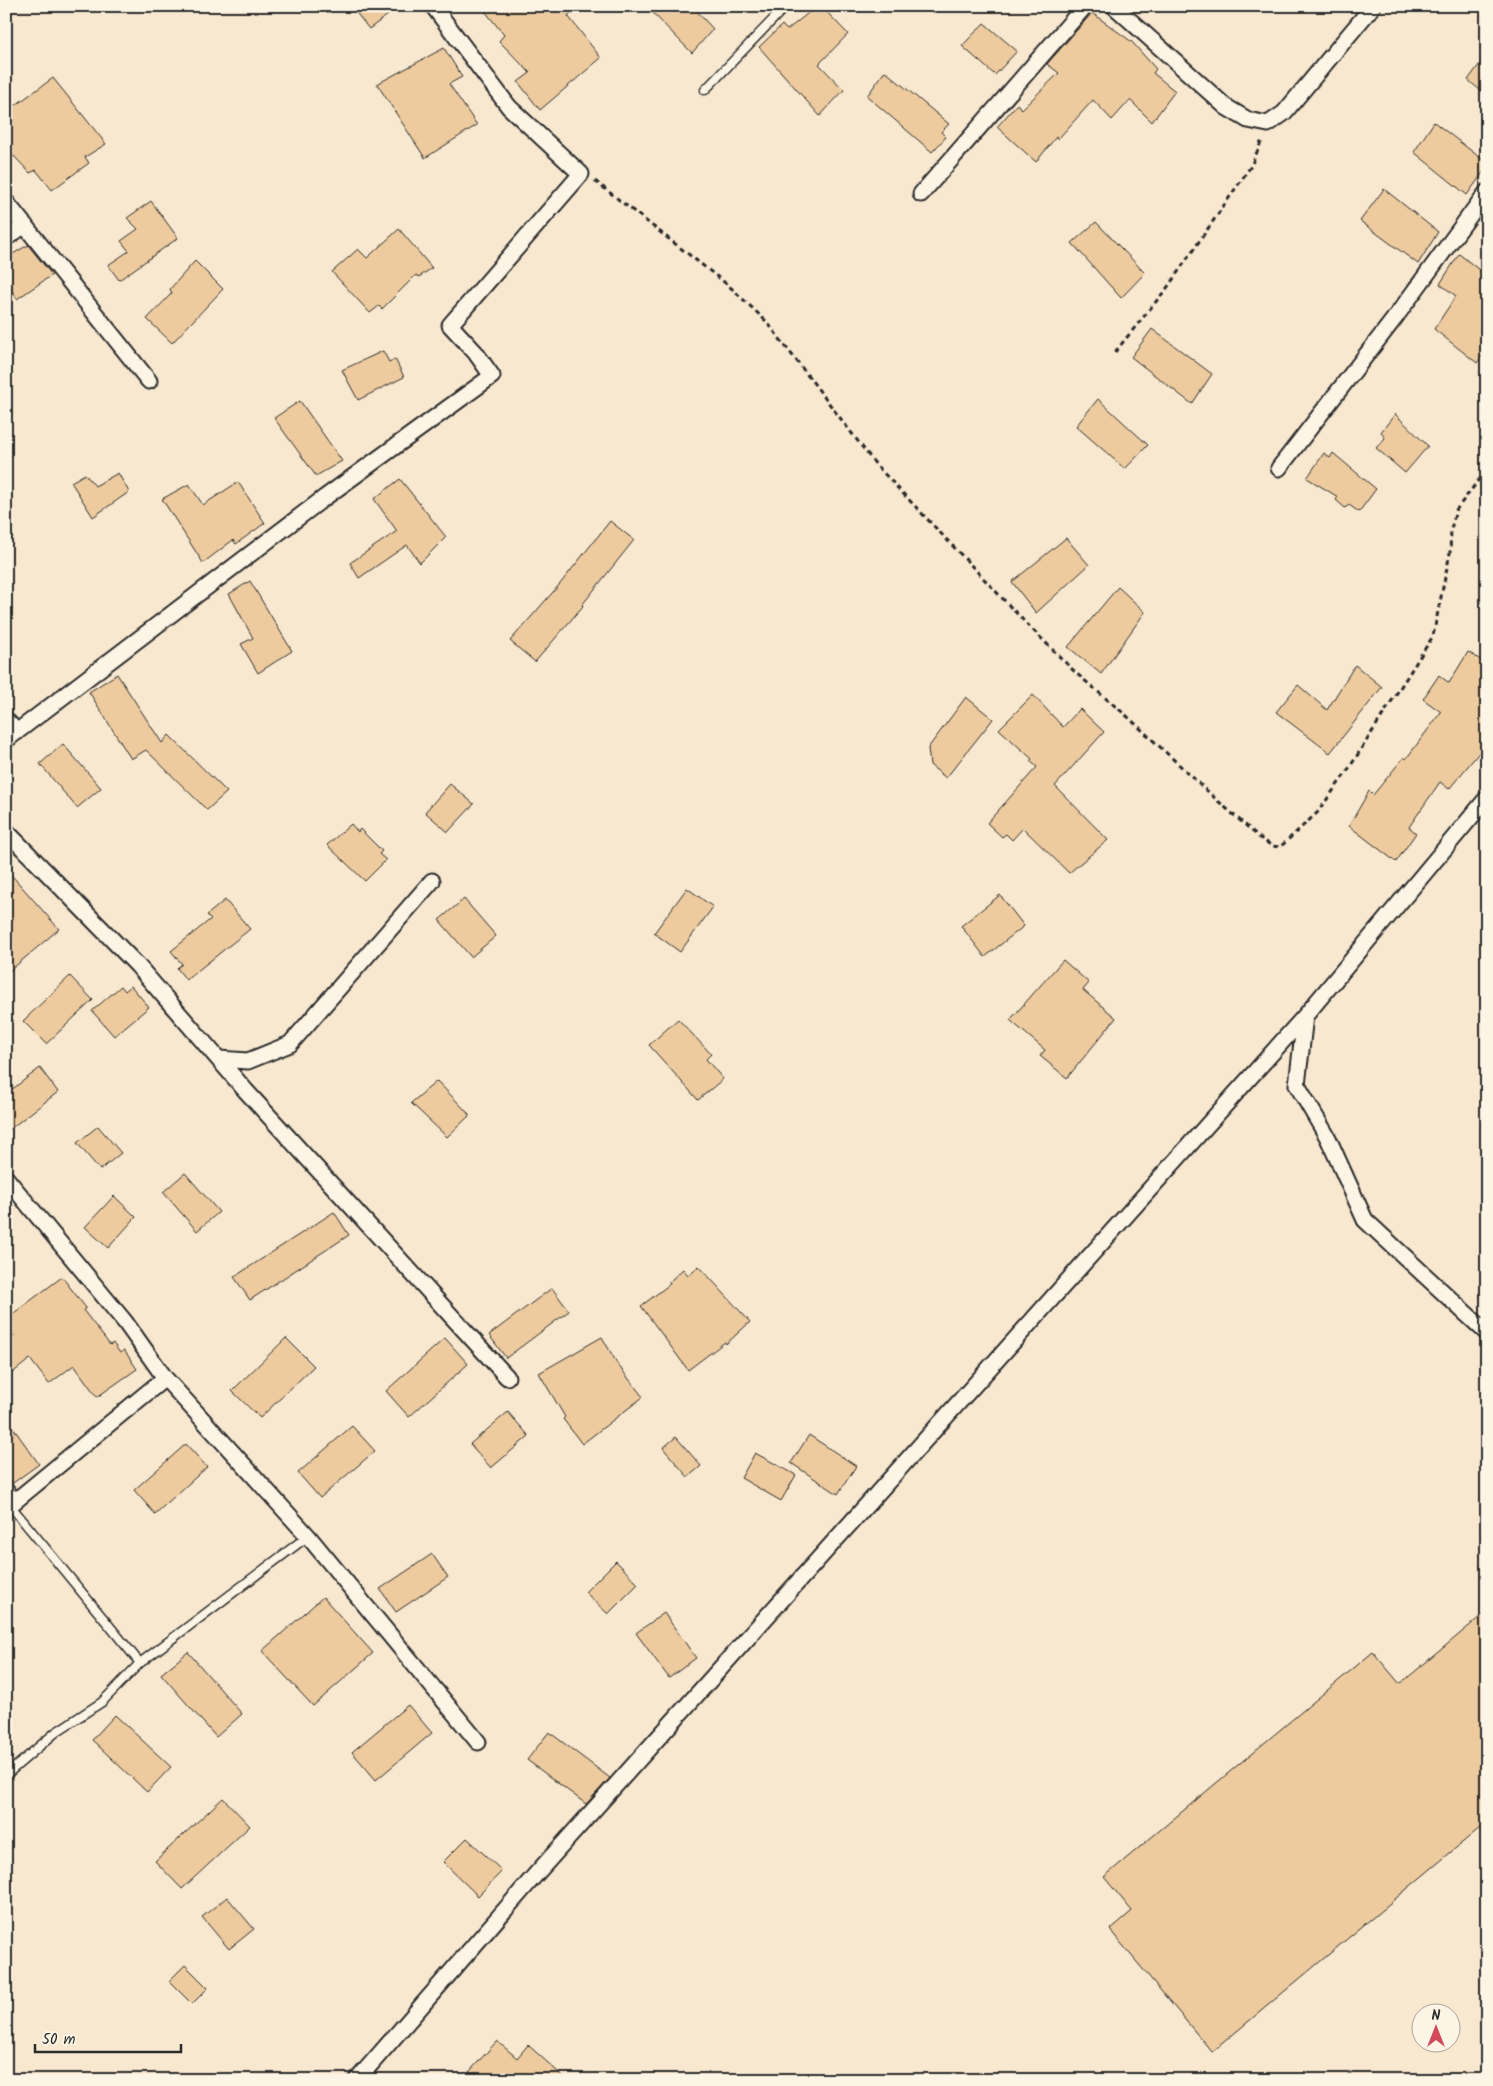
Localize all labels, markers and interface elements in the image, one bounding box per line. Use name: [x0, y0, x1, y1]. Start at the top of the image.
north arrow: [1410, 2004, 1460, 2054]
text: N: [1432, 2005, 1441, 2027]
scale bar: [35, 2021, 181, 2053]
text: 50 m: [42, 2028, 76, 2052]

